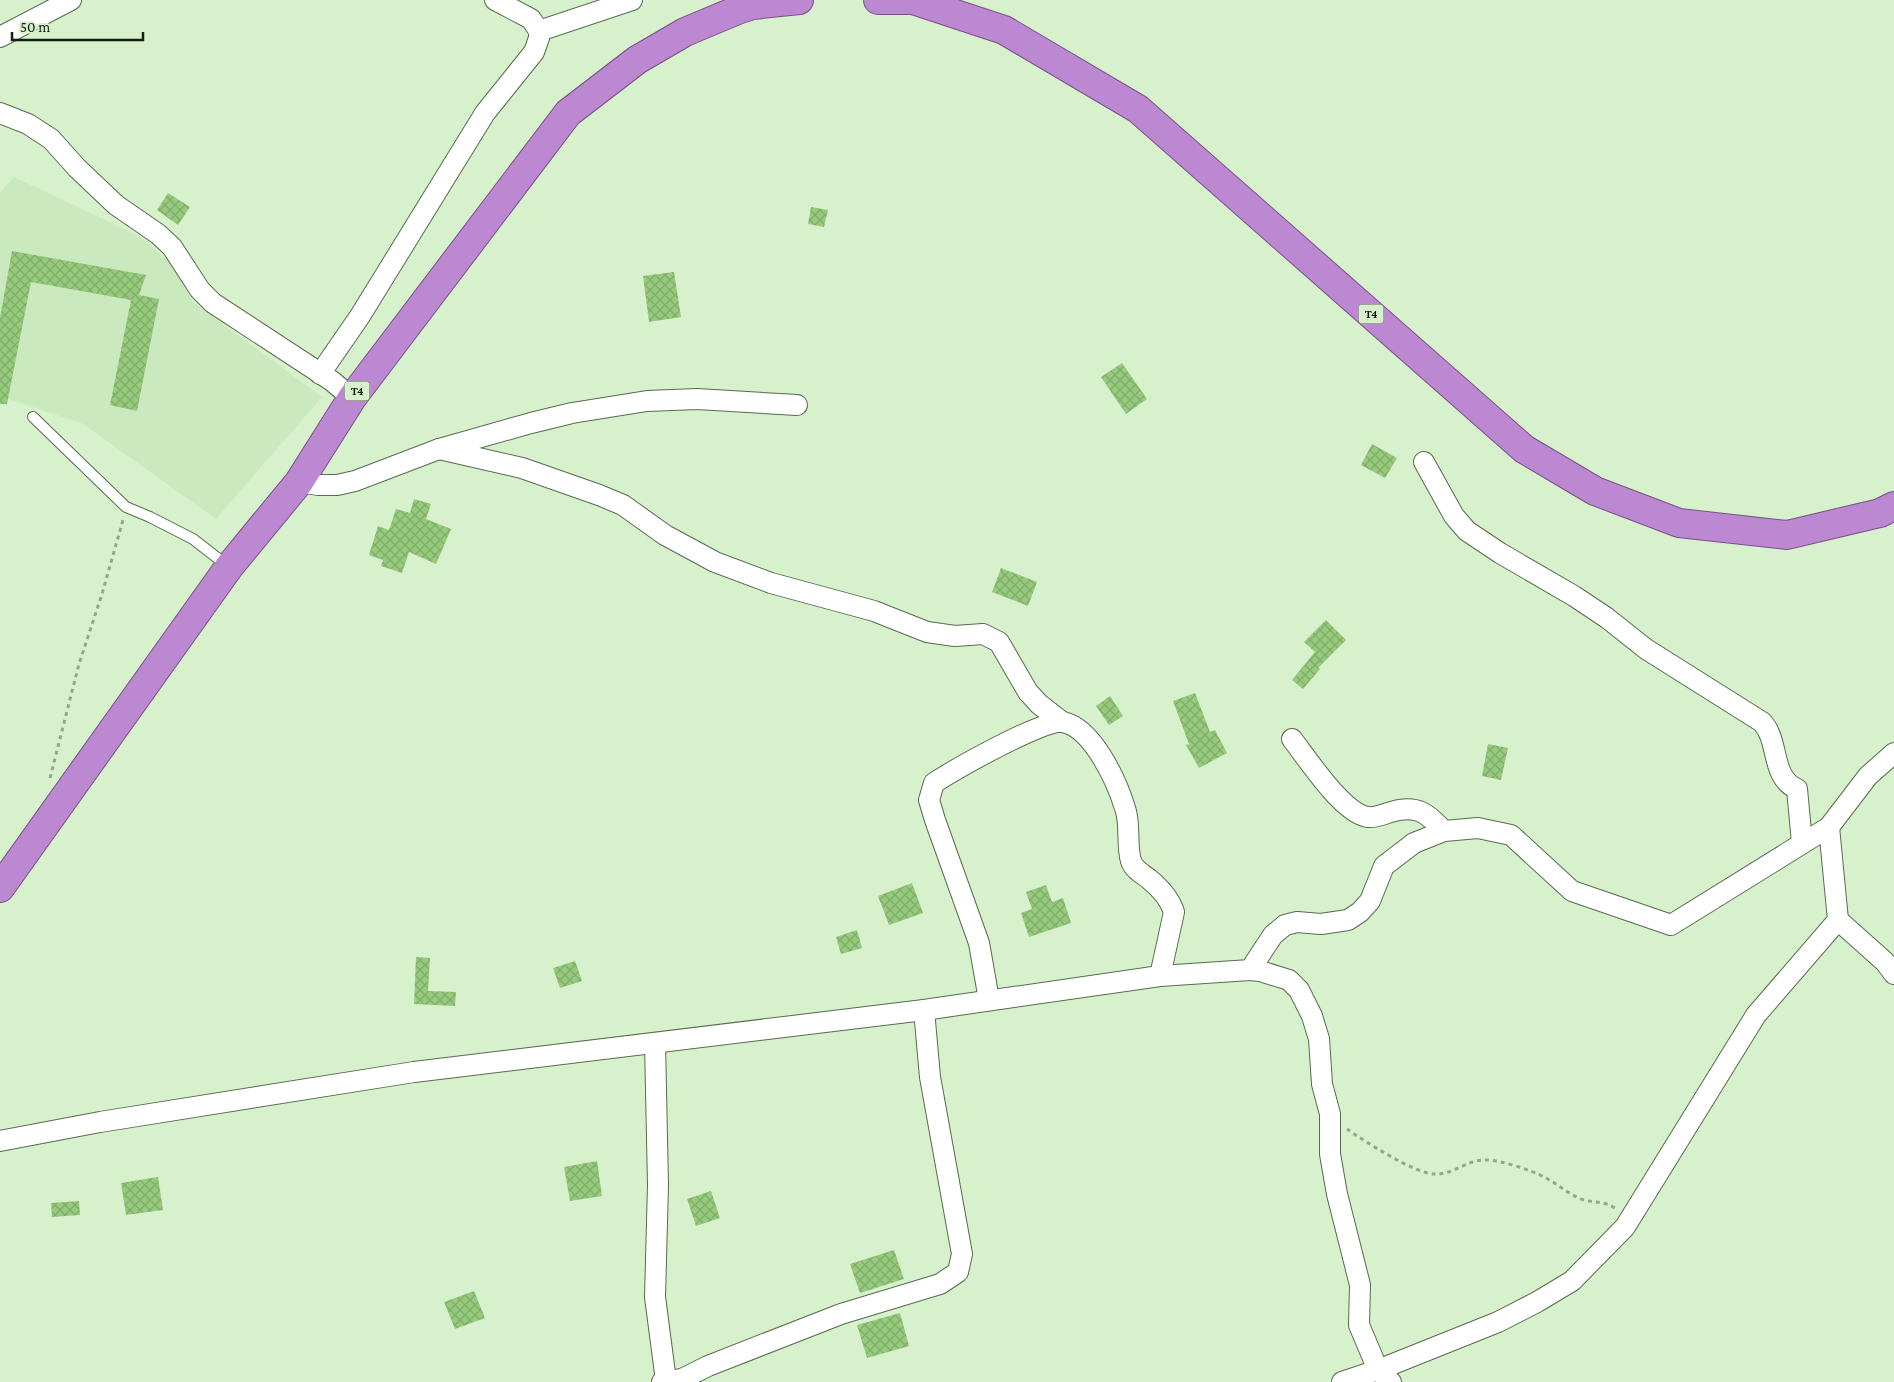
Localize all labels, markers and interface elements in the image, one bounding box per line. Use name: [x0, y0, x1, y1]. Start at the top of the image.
scale bar: [12, 10, 144, 42]
text: 50 m: [20, 19, 50, 35]
road number: T4: [1358, 304, 1384, 324]
road number: T4: [344, 382, 370, 401]

